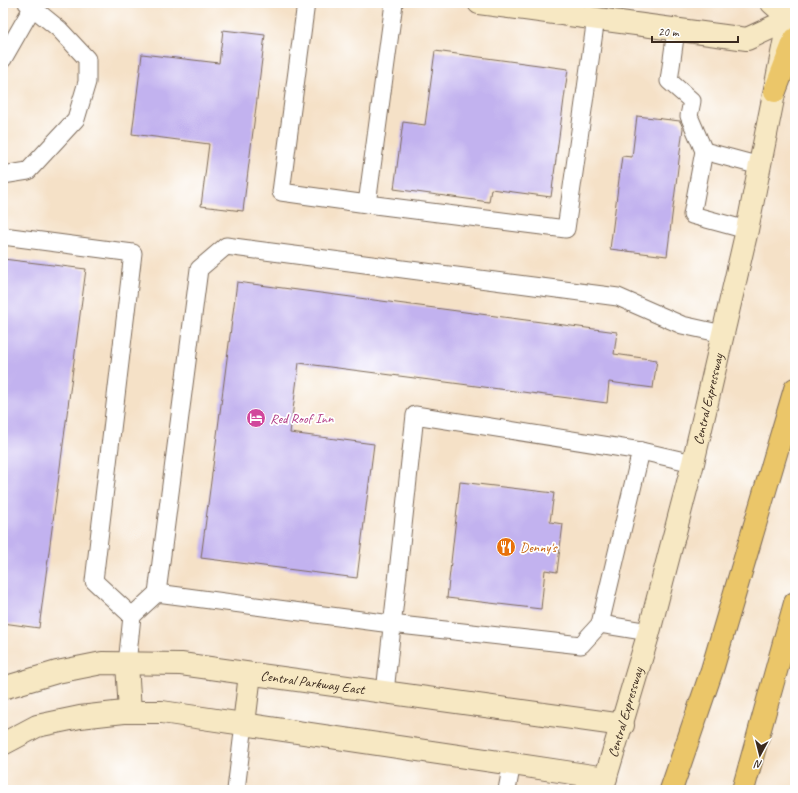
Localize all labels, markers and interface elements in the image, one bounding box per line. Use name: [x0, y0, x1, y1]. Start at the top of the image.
scale bar: [652, 18, 738, 44]
text: 20 m: [658, 24, 680, 40]
street label: Central Expressway: [690, 351, 727, 446]
hotel icon: Red Roof Inn: [245, 407, 267, 429]
place label: Red Roof Inn: [270, 410, 334, 427]
restaurant icon: Denny's: [495, 536, 517, 558]
place label: Denny's: [520, 539, 558, 556]
street label: Central Expressway: [604, 664, 647, 759]
street label: Central Parkway East: [260, 667, 367, 698]
north arrow: [740, 735, 780, 775]
text: N: [752, 757, 763, 772]

